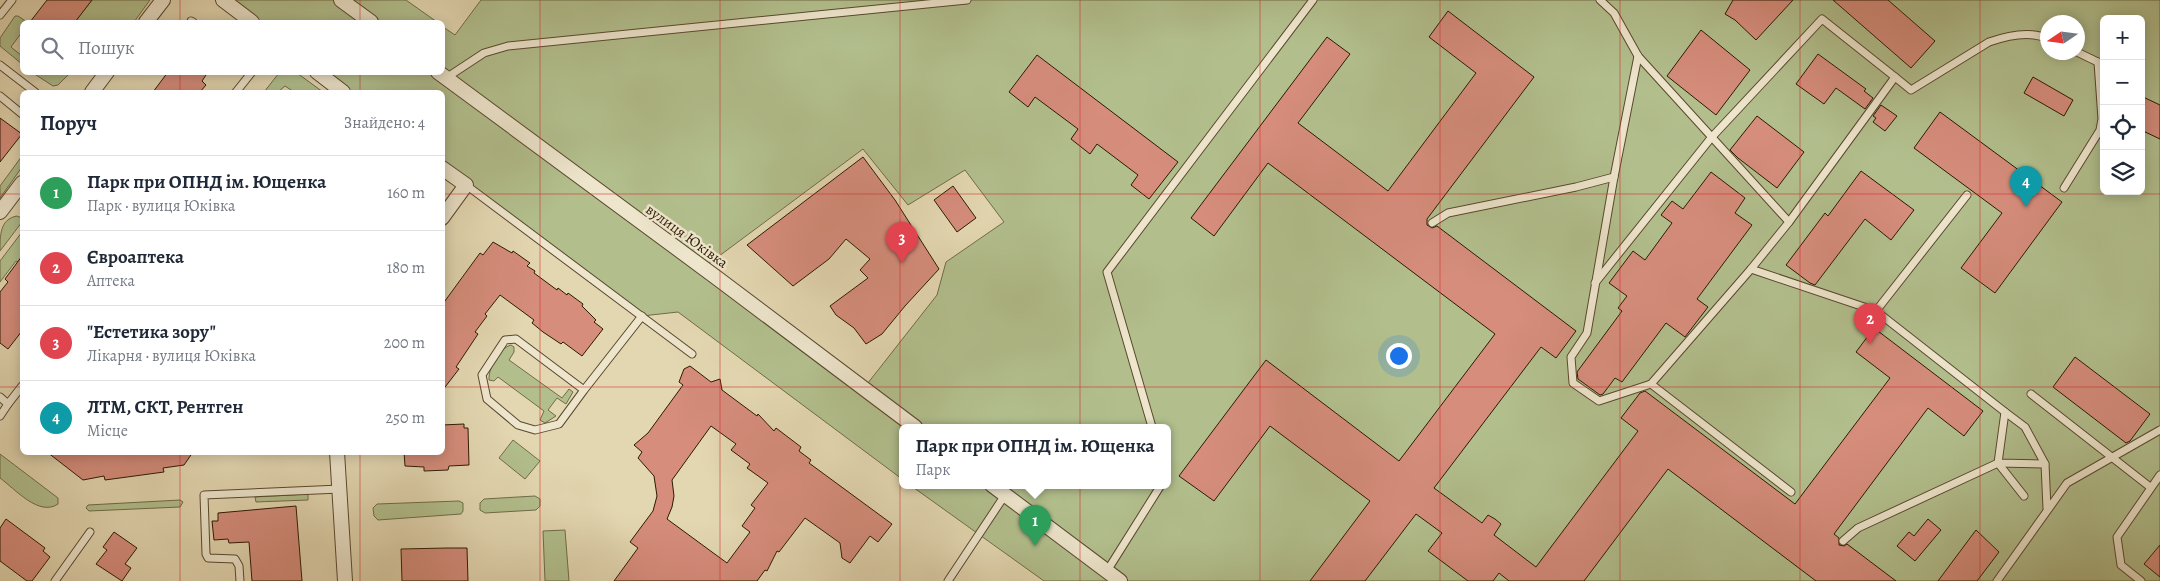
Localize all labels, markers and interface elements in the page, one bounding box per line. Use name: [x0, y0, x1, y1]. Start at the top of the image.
north arrow: [2040, 15, 2085, 60]
map controls: [2100, 15, 2145, 195]
button: +: [2100, 15, 2145, 60]
search box: [20, 20, 445, 75]
icon: search: [38, 34, 66, 62]
text: Пошук: [78, 35, 135, 61]
button: −: [2100, 60, 2145, 105]
button: locate: [2100, 105, 2145, 150]
text: Поруч: [40, 109, 97, 137]
text: Знайдено: 4: [344, 112, 425, 134]
button: layers: [2100, 150, 2145, 195]
pin: 4: [2010, 166, 2042, 207]
text: Парк при ОПНД ім. Ющенка: [87, 169, 326, 195]
text: 1: [53, 182, 59, 204]
text: 160 m: [387, 182, 425, 204]
text: Парк · вулиця Юківка: [87, 195, 235, 217]
street label: вулиця Юківка: [642, 199, 732, 273]
pin: 3: [886, 222, 918, 263]
text: Євроаптека: [87, 244, 184, 270]
text: 2: [52, 257, 60, 279]
text: 180 m: [387, 257, 425, 279]
text: Аптека: [87, 270, 135, 292]
pin: 2: [1854, 303, 1886, 344]
text: "Естетика зору": [87, 319, 216, 345]
text: 3: [53, 332, 59, 354]
text: 200 m: [384, 332, 425, 354]
your location: [1386, 343, 1412, 369]
text: Лікарня · вулиця Юківка: [87, 345, 256, 367]
text: ЛТМ, СКТ, Рентген: [87, 394, 244, 420]
text: 4: [52, 407, 60, 429]
text: 250 m: [386, 407, 425, 429]
text: Місце: [87, 420, 128, 442]
popup: [899, 424, 1171, 489]
text: Парк при ОПНД ім. Ющенка: [915, 433, 1155, 459]
text: Парк: [915, 459, 951, 481]
pin: 1: [1019, 505, 1051, 546]

